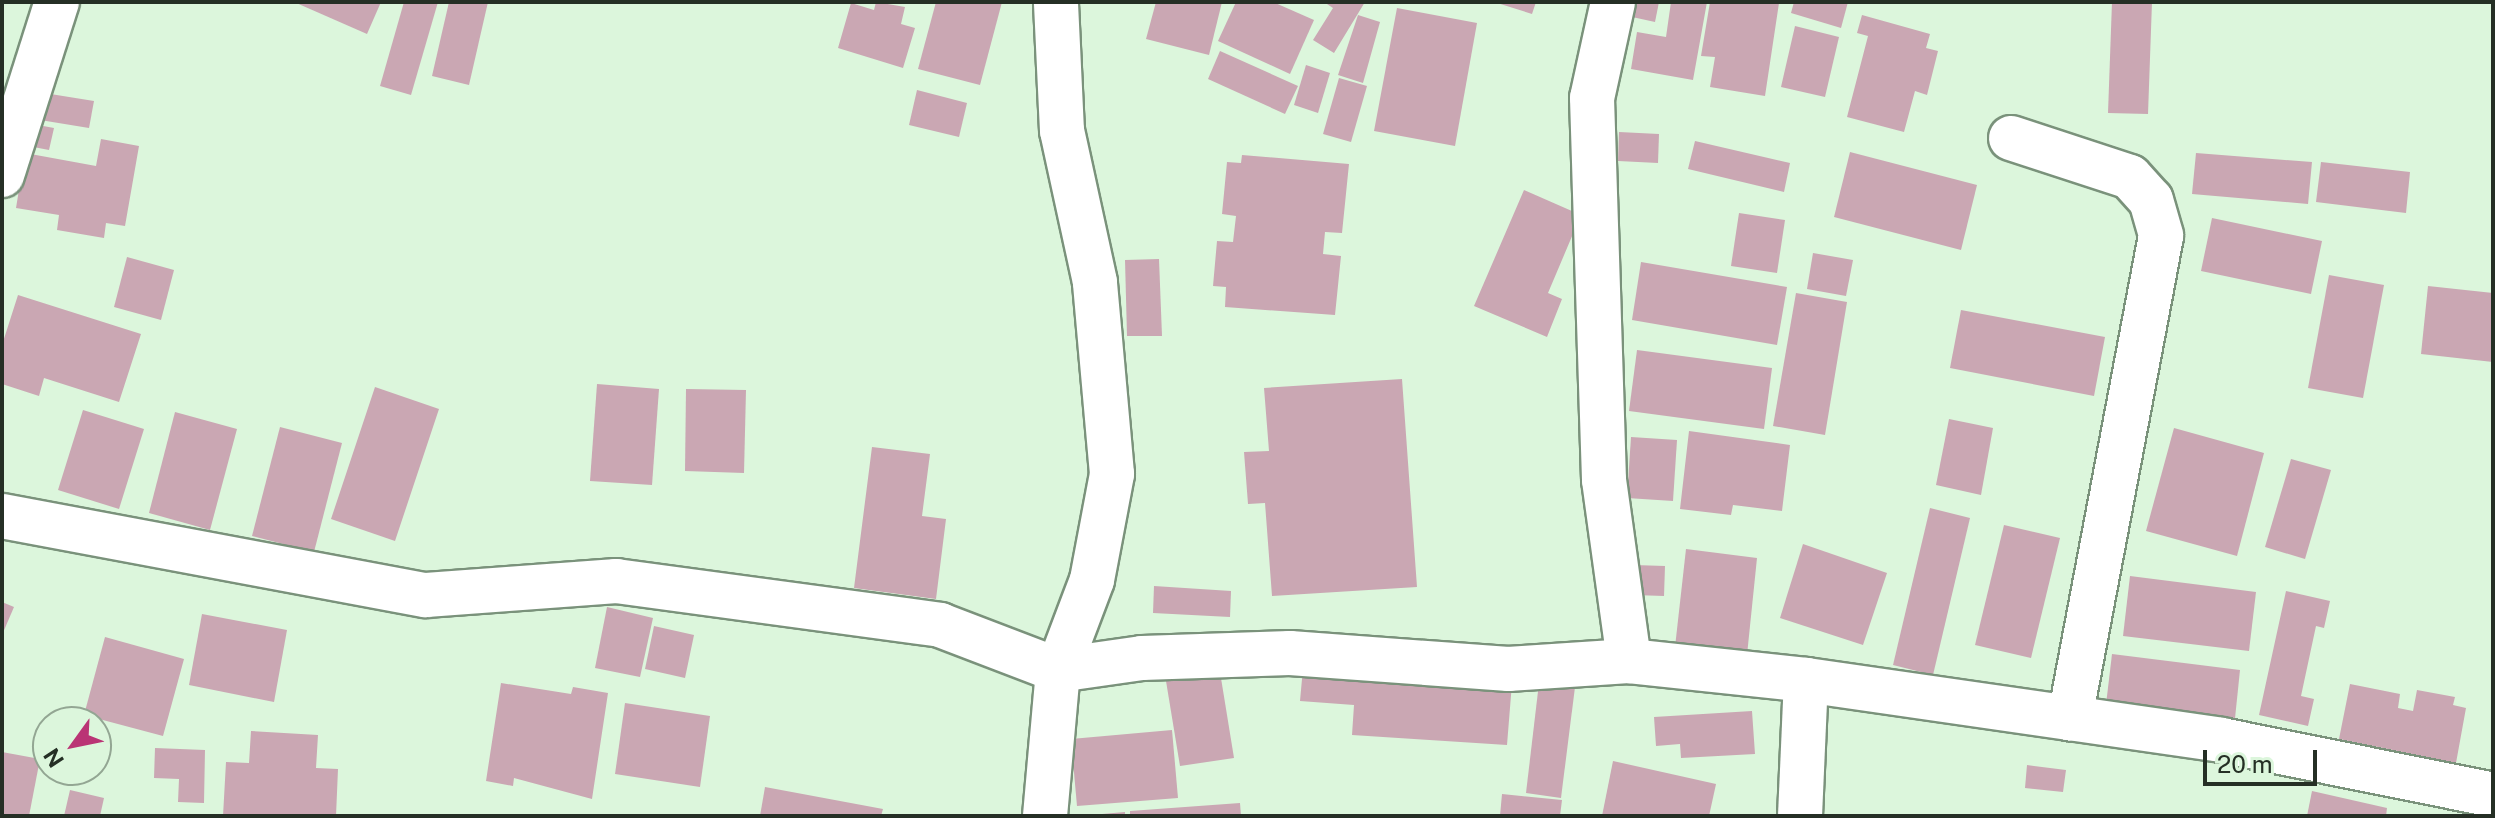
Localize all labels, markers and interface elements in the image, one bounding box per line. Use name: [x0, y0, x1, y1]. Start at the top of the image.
north arrow: [32, 706, 112, 786]
scale bar: [2207, 734, 2321, 784]
text: N: [38, 744, 69, 772]
text: 20 m: [2217, 750, 2273, 778]

